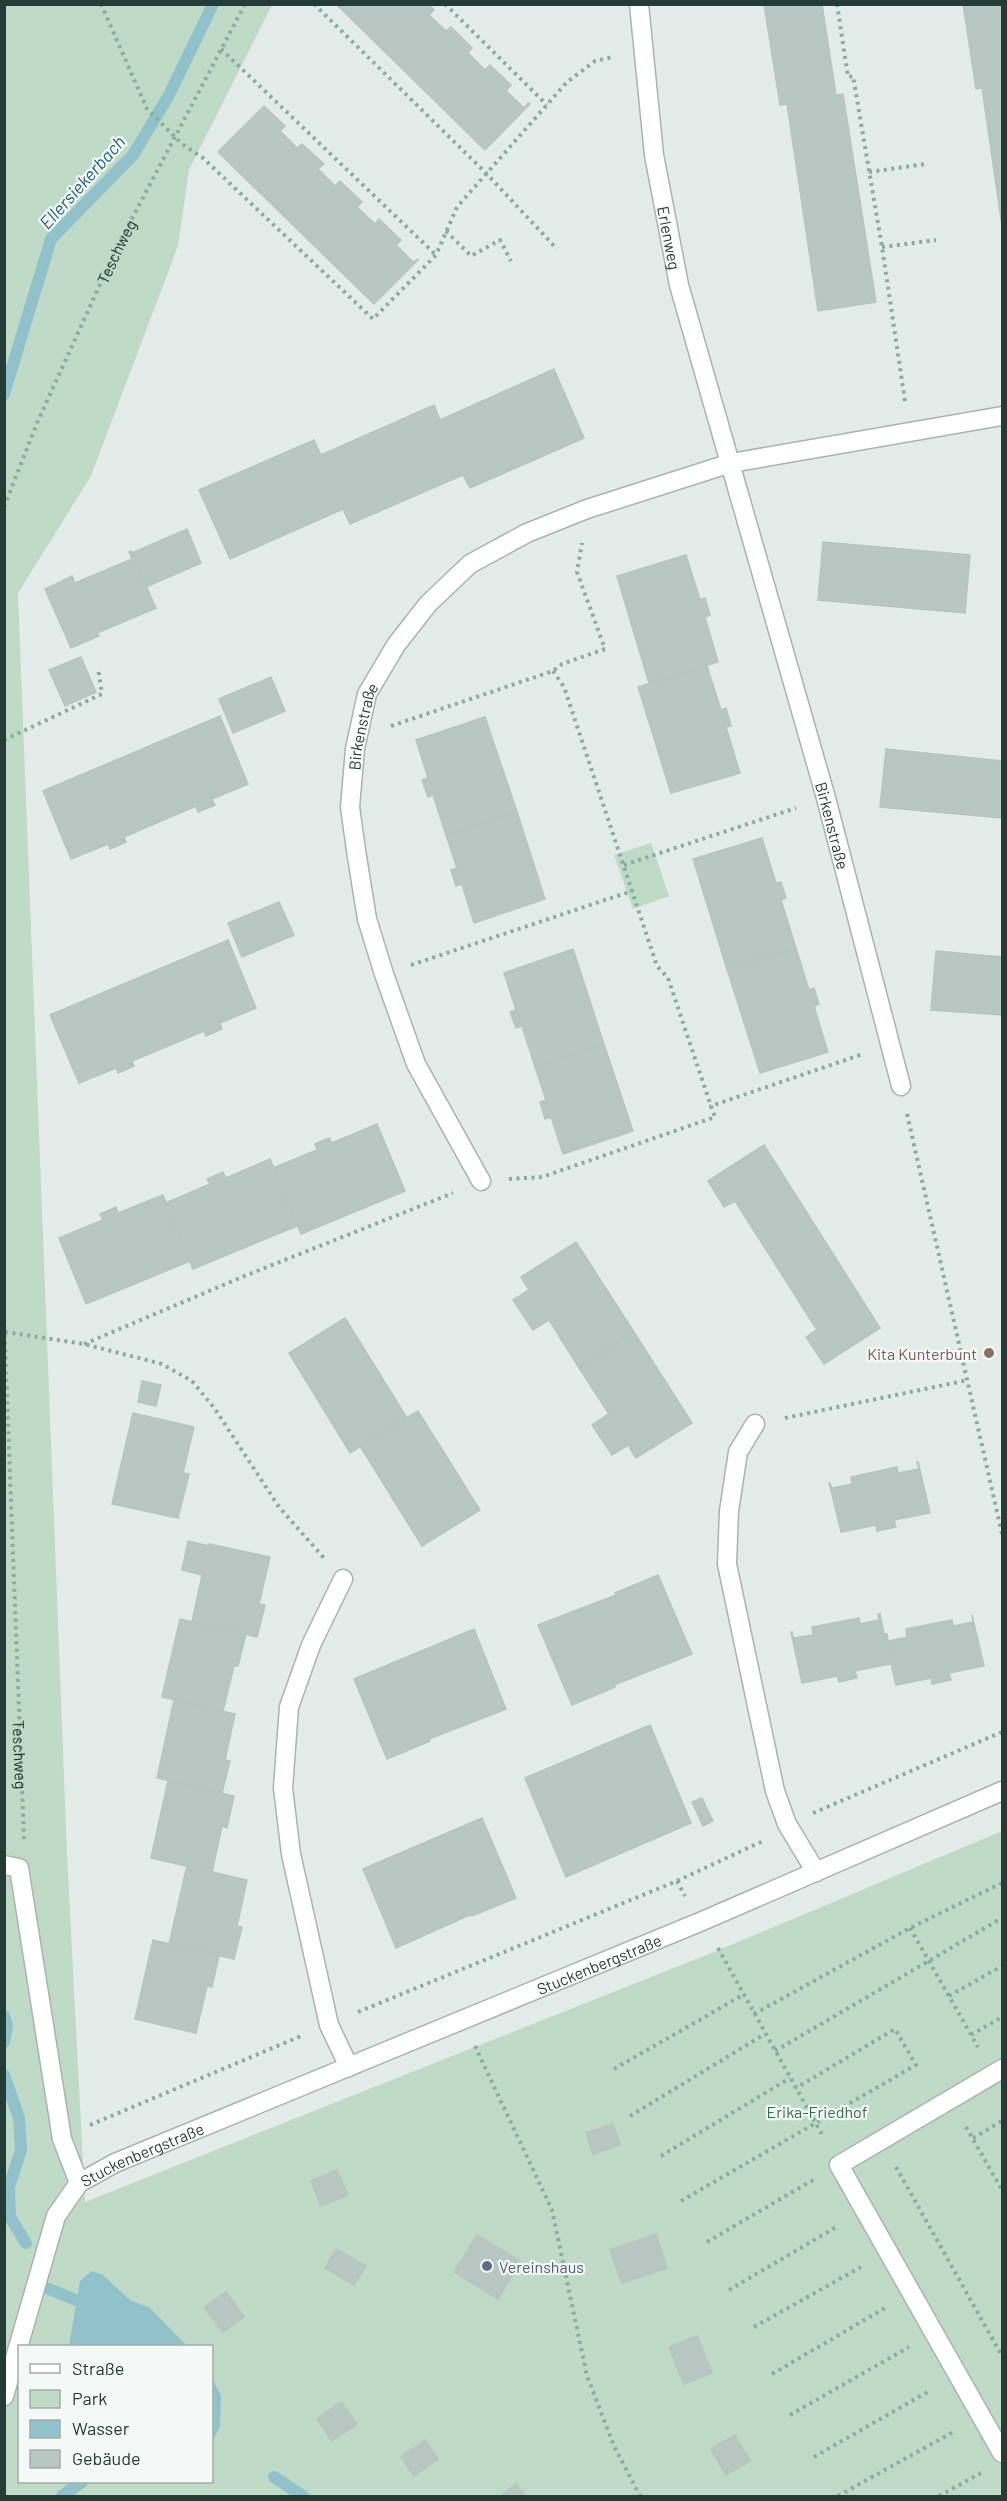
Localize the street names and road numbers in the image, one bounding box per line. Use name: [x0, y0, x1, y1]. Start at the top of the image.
street label: Erlenweg: [654, 204, 685, 271]
street label: Teschweg: [92, 216, 139, 287]
street label: Birkenstraße: [344, 679, 381, 771]
street label: Birkenstraße: [812, 779, 854, 871]
street label: Teschweg: [10, 1720, 32, 1790]
street label: Stuckenbergstraße: [534, 1930, 664, 1998]
street label: Stuckenbergstraße: [77, 2118, 206, 2190]

